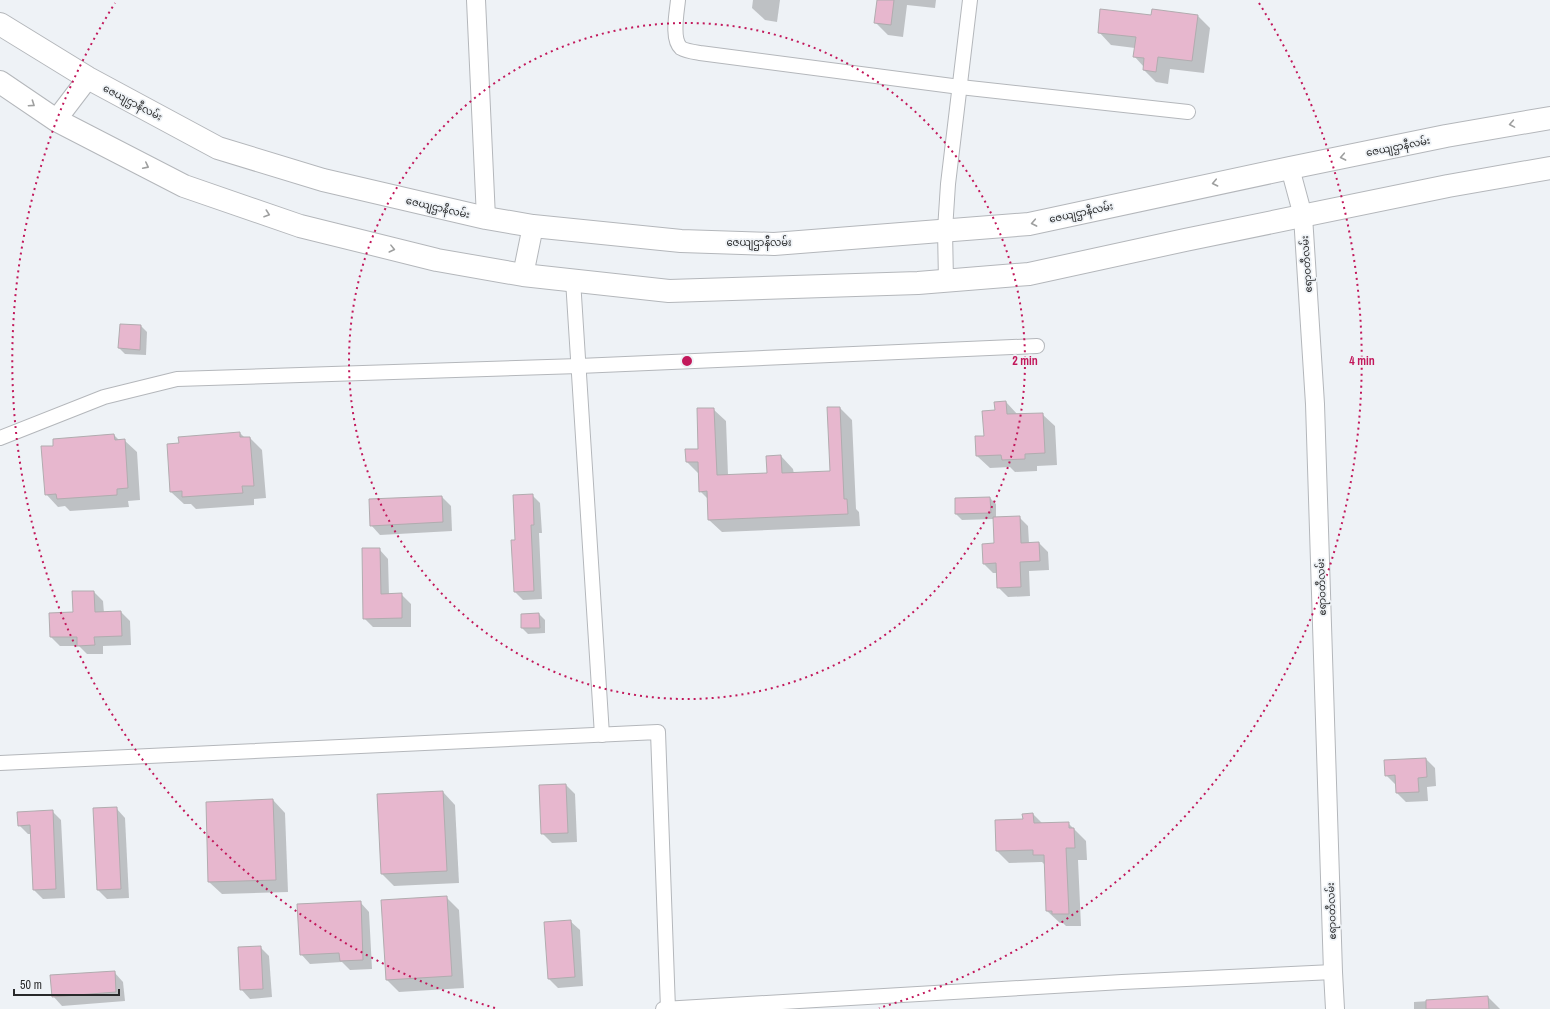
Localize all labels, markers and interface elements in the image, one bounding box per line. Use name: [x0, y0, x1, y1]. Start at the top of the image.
street label: ဇေယျဌာနီလမ်း: [100, 81, 165, 125]
one-way arrow: [28, 99, 35, 106]
one-way arrow: [1508, 119, 1515, 128]
street label: ဇေယျဌာနီလမ်း: [1365, 133, 1432, 161]
one-way arrow: [1340, 152, 1346, 161]
one-way arrow: [142, 162, 150, 169]
one-way arrow: [1212, 178, 1218, 187]
street label: ဇေယျဌာနီလမ်း: [404, 193, 471, 223]
street label: ဇေယျဌာနီလမ်း: [1048, 198, 1115, 228]
one-way arrow: [263, 210, 270, 218]
one-way arrow: [1030, 218, 1037, 226]
street label: ဇေယျဌာနီလမ်း: [726, 235, 792, 251]
street label: ဧရာဝတီလမ်း: [1297, 235, 1317, 293]
one-way arrow: [389, 244, 395, 252]
text: 2 min: [1012, 353, 1038, 369]
text: 4 min: [1349, 353, 1375, 369]
centre of rings: [680, 354, 694, 368]
street label: ဧရာဝတီလမ်း: [1313, 558, 1331, 616]
street label: ဧရာဝတီလမ်း: [1323, 882, 1341, 940]
scale bar: [14, 971, 119, 997]
text: 50 m: [20, 977, 42, 993]

